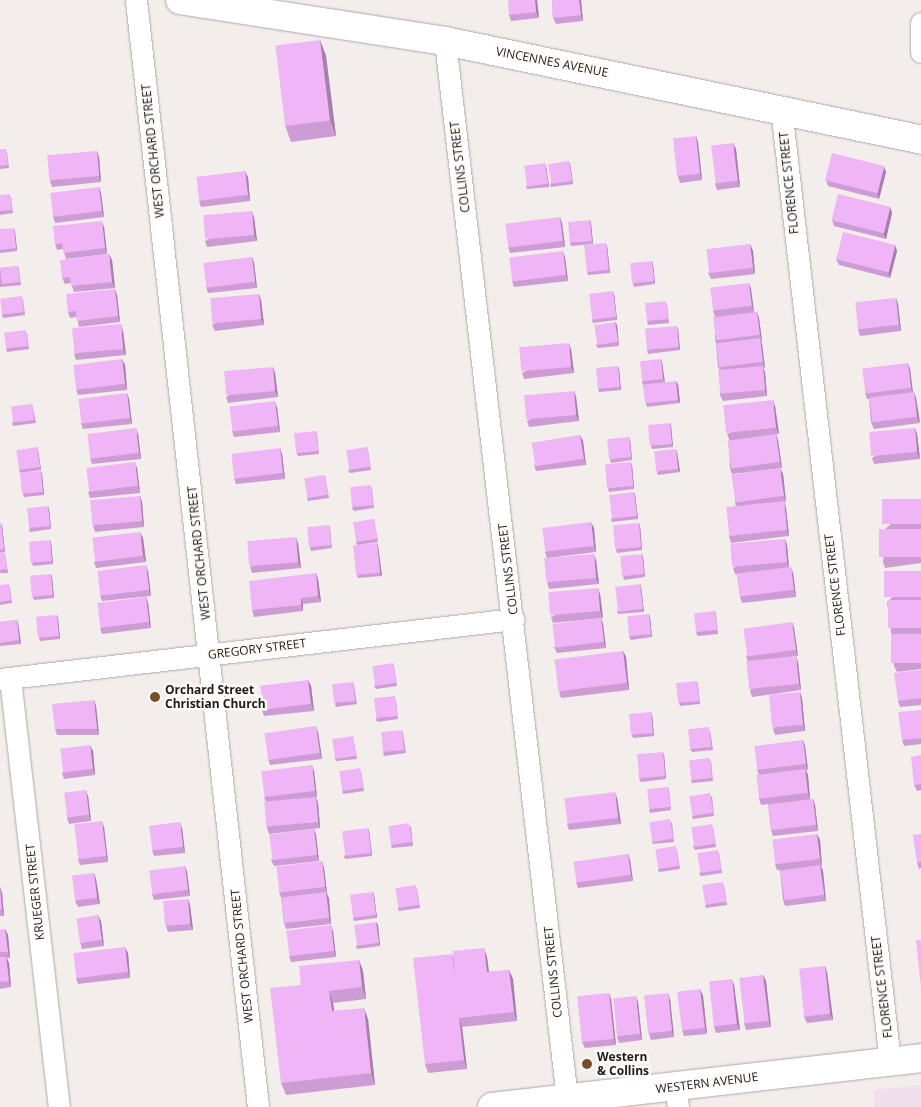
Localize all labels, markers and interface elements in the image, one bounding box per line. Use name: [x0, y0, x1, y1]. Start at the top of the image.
street label: VINCENNES AVENUE: [495, 44, 609, 80]
street label: WEST ORCHARD STREET: [139, 83, 167, 219]
street label: COLLINS STREET: [447, 120, 473, 214]
street label: FLORENCE STREET: [776, 131, 802, 235]
street label: WEST ORCHARD STREET: [185, 485, 213, 621]
street label: COLLINS STREET: [495, 522, 521, 616]
street label: FLORENCE STREET: [822, 533, 848, 637]
street label: GREGORY STREET: [207, 636, 307, 662]
place label: Orchard Street Christian Church: [165, 683, 266, 711]
marker: Orchard Street Christian Church: [149, 691, 161, 703]
street label: KRUEGER STREET: [23, 843, 47, 941]
street label: WEST ORCHARD STREET: [228, 888, 256, 1024]
street label: COLLINS STREET: [541, 925, 565, 1019]
street label: FLORENCE STREET: [869, 935, 895, 1039]
place label: Western & Collins: [597, 1050, 649, 1078]
marker: Western & Collins: [581, 1058, 593, 1070]
street label: WESTERN AVENUE: [655, 1070, 759, 1096]

